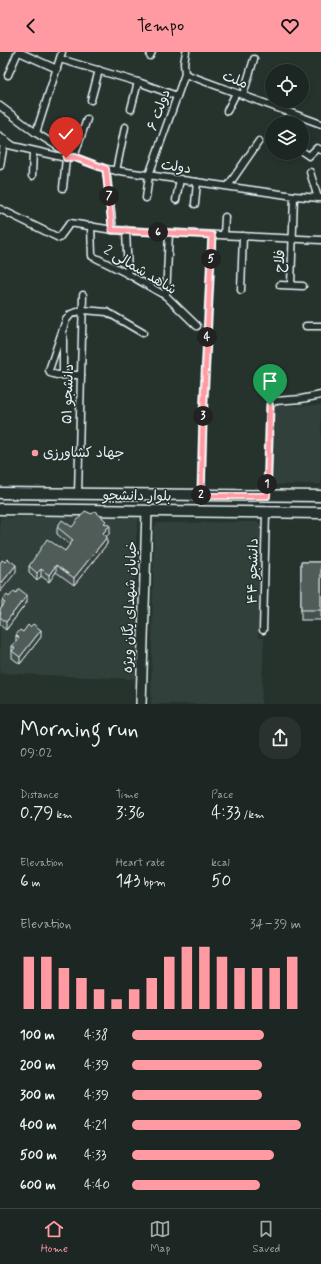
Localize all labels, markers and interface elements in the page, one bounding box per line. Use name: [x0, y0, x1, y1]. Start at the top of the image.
text: Tempo: [137, 14, 184, 38]
icon: back: [20, 15, 42, 37]
icon: heart: [279, 15, 301, 37]
map controls: [265, 64, 309, 160]
button: locate: [265, 64, 309, 108]
street label: ملت: [220, 67, 250, 93]
street label: دولت ۶: [143, 87, 175, 133]
button: layers: [265, 116, 309, 160]
pin: [49, 117, 83, 158]
icon: check: [55, 123, 77, 145]
street label: دولت: [160, 156, 192, 178]
pin: 7: [99, 186, 119, 206]
text: 7: [106, 189, 112, 203]
pin: 6: [148, 222, 168, 242]
text: 6: [155, 225, 161, 239]
street label: شاهد شمالی 2: [100, 241, 180, 299]
pin: 5: [201, 249, 221, 269]
street label: فلاح: [270, 249, 290, 273]
text: 5: [208, 252, 214, 266]
pin: 4: [197, 327, 217, 347]
text: 4: [204, 330, 210, 344]
street label: دانشجو ۵۱: [58, 364, 78, 424]
pin: [253, 364, 287, 405]
icon: arrive: [259, 370, 281, 392]
pin: 3: [193, 406, 213, 426]
text: 3: [201, 409, 205, 423]
place label: جهاد کشاورزی: [43, 444, 124, 462]
marker: جهاد کشاورزی: [30, 448, 40, 458]
pin: 1: [257, 474, 277, 494]
text: 1: [265, 477, 269, 491]
pin: 2: [191, 485, 211, 505]
street label: بلوار دانشجو: [101, 486, 172, 506]
text: 2: [198, 488, 204, 502]
street label: دانشجو ۴۴: [243, 538, 263, 604]
street label: خیابان شهدای یگان ویژه: [119, 541, 141, 673]
text: Morning run: [20, 716, 139, 744]
button: share: [259, 717, 301, 759]
text: 09:02: [20, 745, 53, 762]
text: Distance: [20, 788, 59, 802]
text: Time: [116, 788, 139, 802]
text: Pace: [211, 788, 233, 802]
text: 0.79: [20, 802, 54, 824]
text: 3:36: [116, 802, 145, 824]
text: 4:33: [211, 802, 241, 824]
text: km: [54, 808, 73, 822]
text: /km: [241, 808, 264, 822]
text: Elevation: [20, 856, 63, 870]
text: Heart rate: [116, 856, 165, 870]
text: kcal: [211, 856, 230, 870]
text: 6: [20, 870, 29, 892]
text: 143: [116, 870, 141, 892]
text: 50: [211, 870, 231, 892]
text: m: [29, 876, 40, 890]
text: bpm: [141, 876, 166, 890]
text: Elevation: [20, 916, 71, 933]
text: 34–39 m: [250, 916, 301, 933]
text: 100 m: [20, 1027, 55, 1044]
text: 4:38: [84, 1027, 108, 1044]
text: 200 m: [20, 1057, 55, 1074]
text: 4:39: [84, 1057, 109, 1074]
text: 300 m: [20, 1087, 55, 1104]
text: 4:39: [84, 1087, 109, 1104]
text: 400 m: [20, 1117, 57, 1134]
text: 4:21: [84, 1117, 107, 1134]
text: 500 m: [20, 1147, 57, 1164]
text: 4:33: [84, 1147, 106, 1164]
text: 600 m: [20, 1177, 56, 1194]
text: 4:40: [84, 1177, 110, 1194]
tab: Home: [41, 1218, 68, 1256]
tab: Map: [149, 1218, 171, 1256]
tab: Saved: [253, 1218, 280, 1256]

